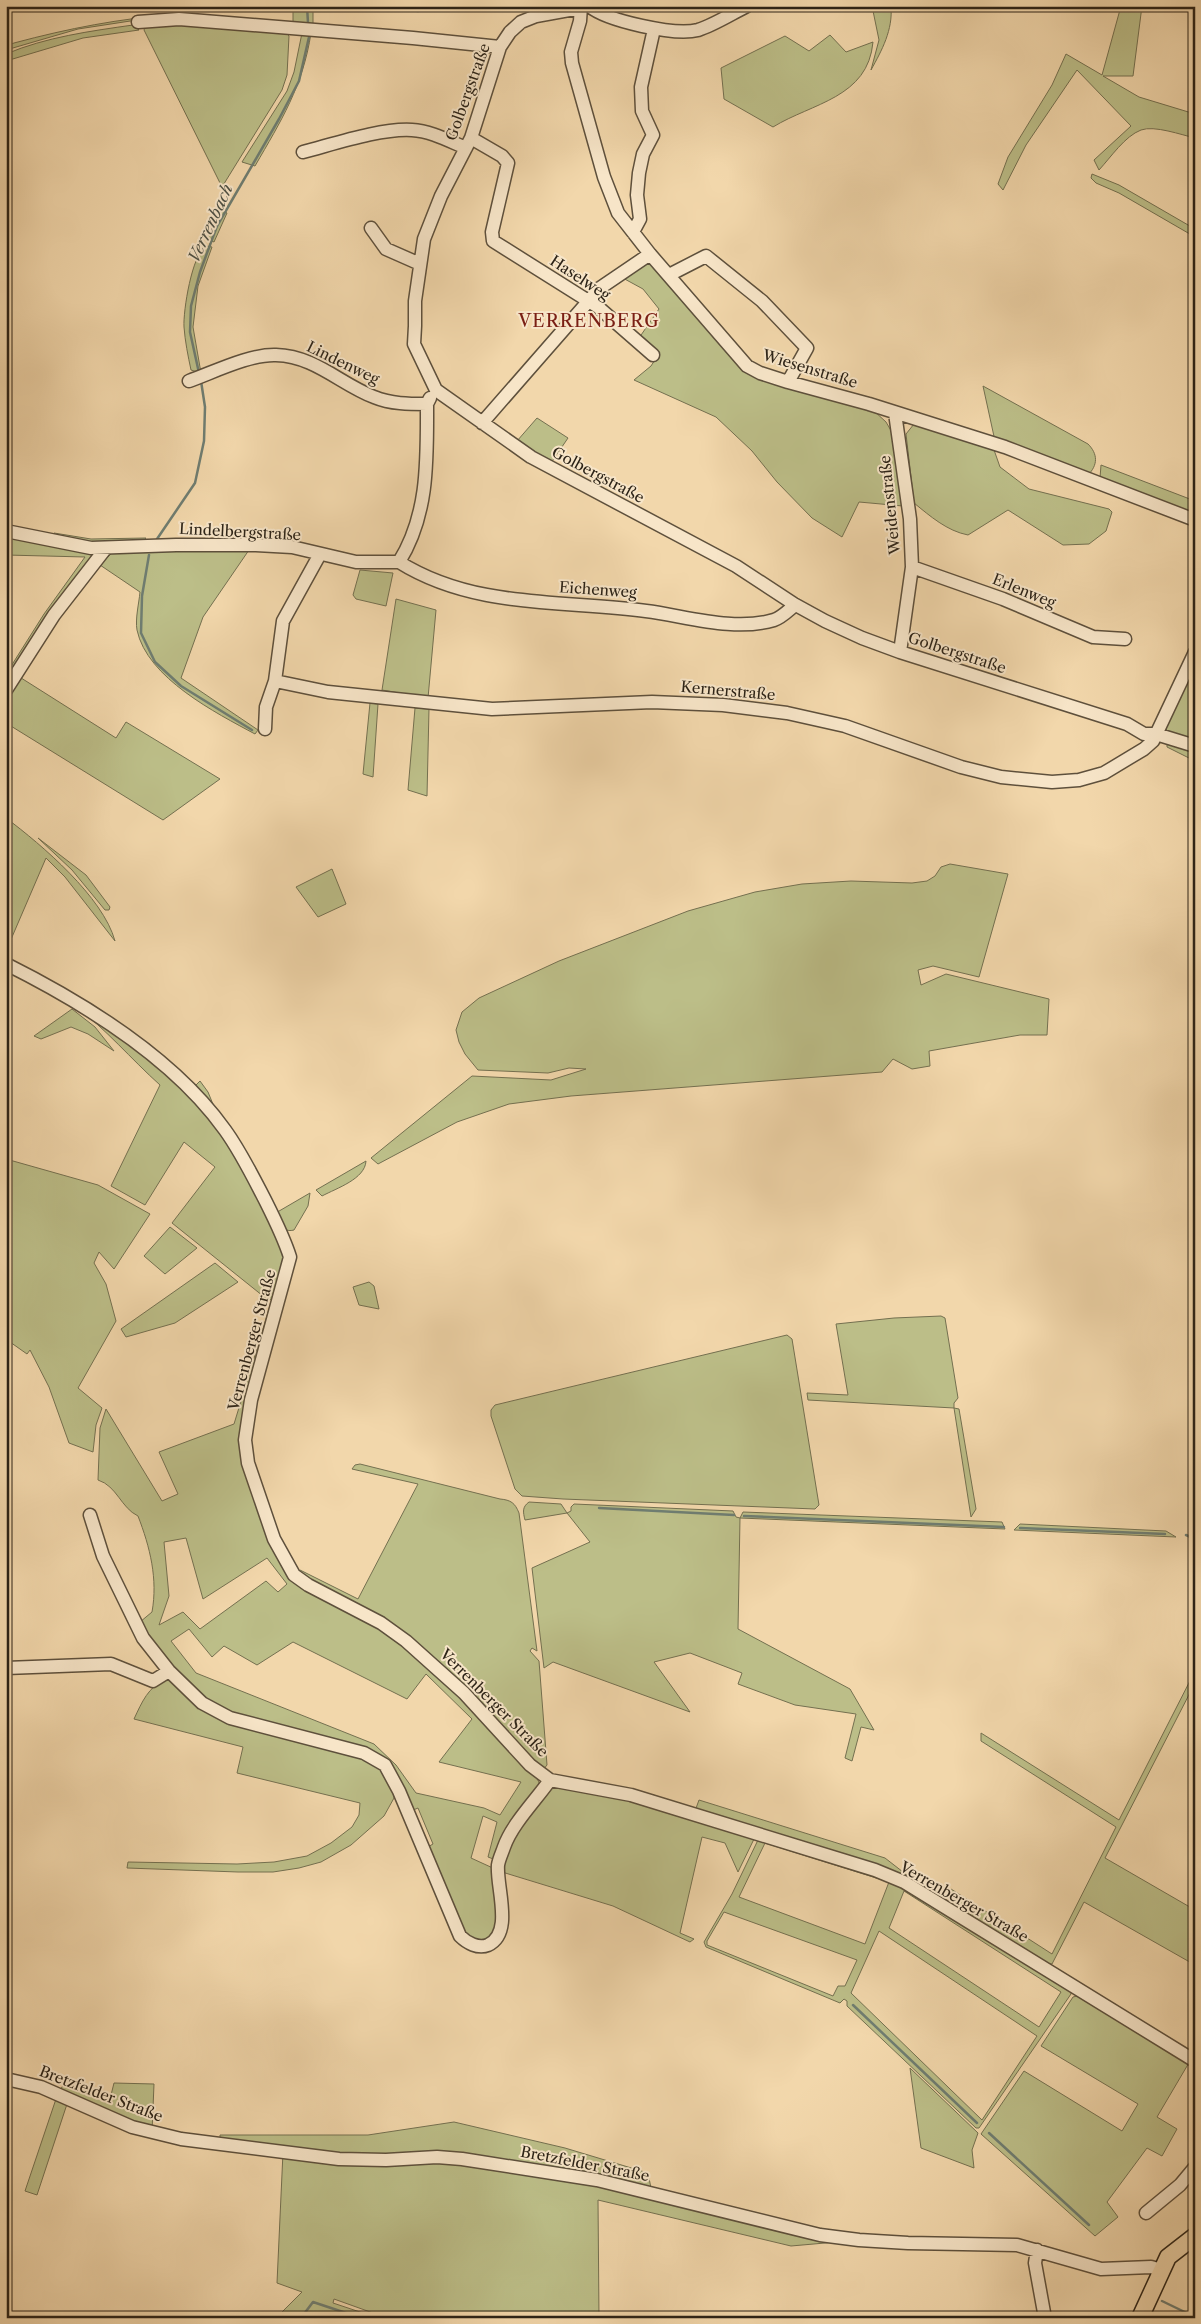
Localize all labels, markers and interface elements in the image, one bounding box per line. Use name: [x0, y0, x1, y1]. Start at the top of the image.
street label: Golbergstraße: [441, 41, 494, 143]
water label: Verrenbach: [183, 181, 237, 265]
street label: Haselweg: [546, 251, 614, 304]
district label: VERRENBERG: [517, 310, 660, 332]
street label: Lindenweg: [304, 337, 383, 388]
street label: Wiesenstraße: [759, 345, 860, 392]
street label: Golbergstraße: [549, 442, 648, 507]
street label: Weidenstraße: [875, 454, 904, 557]
street label: Lindelbergstraße: [179, 519, 302, 544]
street label: Erlenweg: [990, 569, 1059, 612]
street label: Eichenweg: [559, 577, 638, 602]
street label: Golbergstraße: [906, 628, 1009, 677]
street label: Kernerstraße: [680, 677, 776, 704]
street label: Verrenberger Straße: [223, 1267, 280, 1413]
street label: Verrenberger Straße: [436, 1644, 552, 1761]
street label: Verrenberger Straße: [896, 1856, 1032, 1946]
street label: Bretzfelder Straße: [37, 2061, 166, 2126]
street label: Bretzfelder Straße: [519, 2142, 651, 2185]

